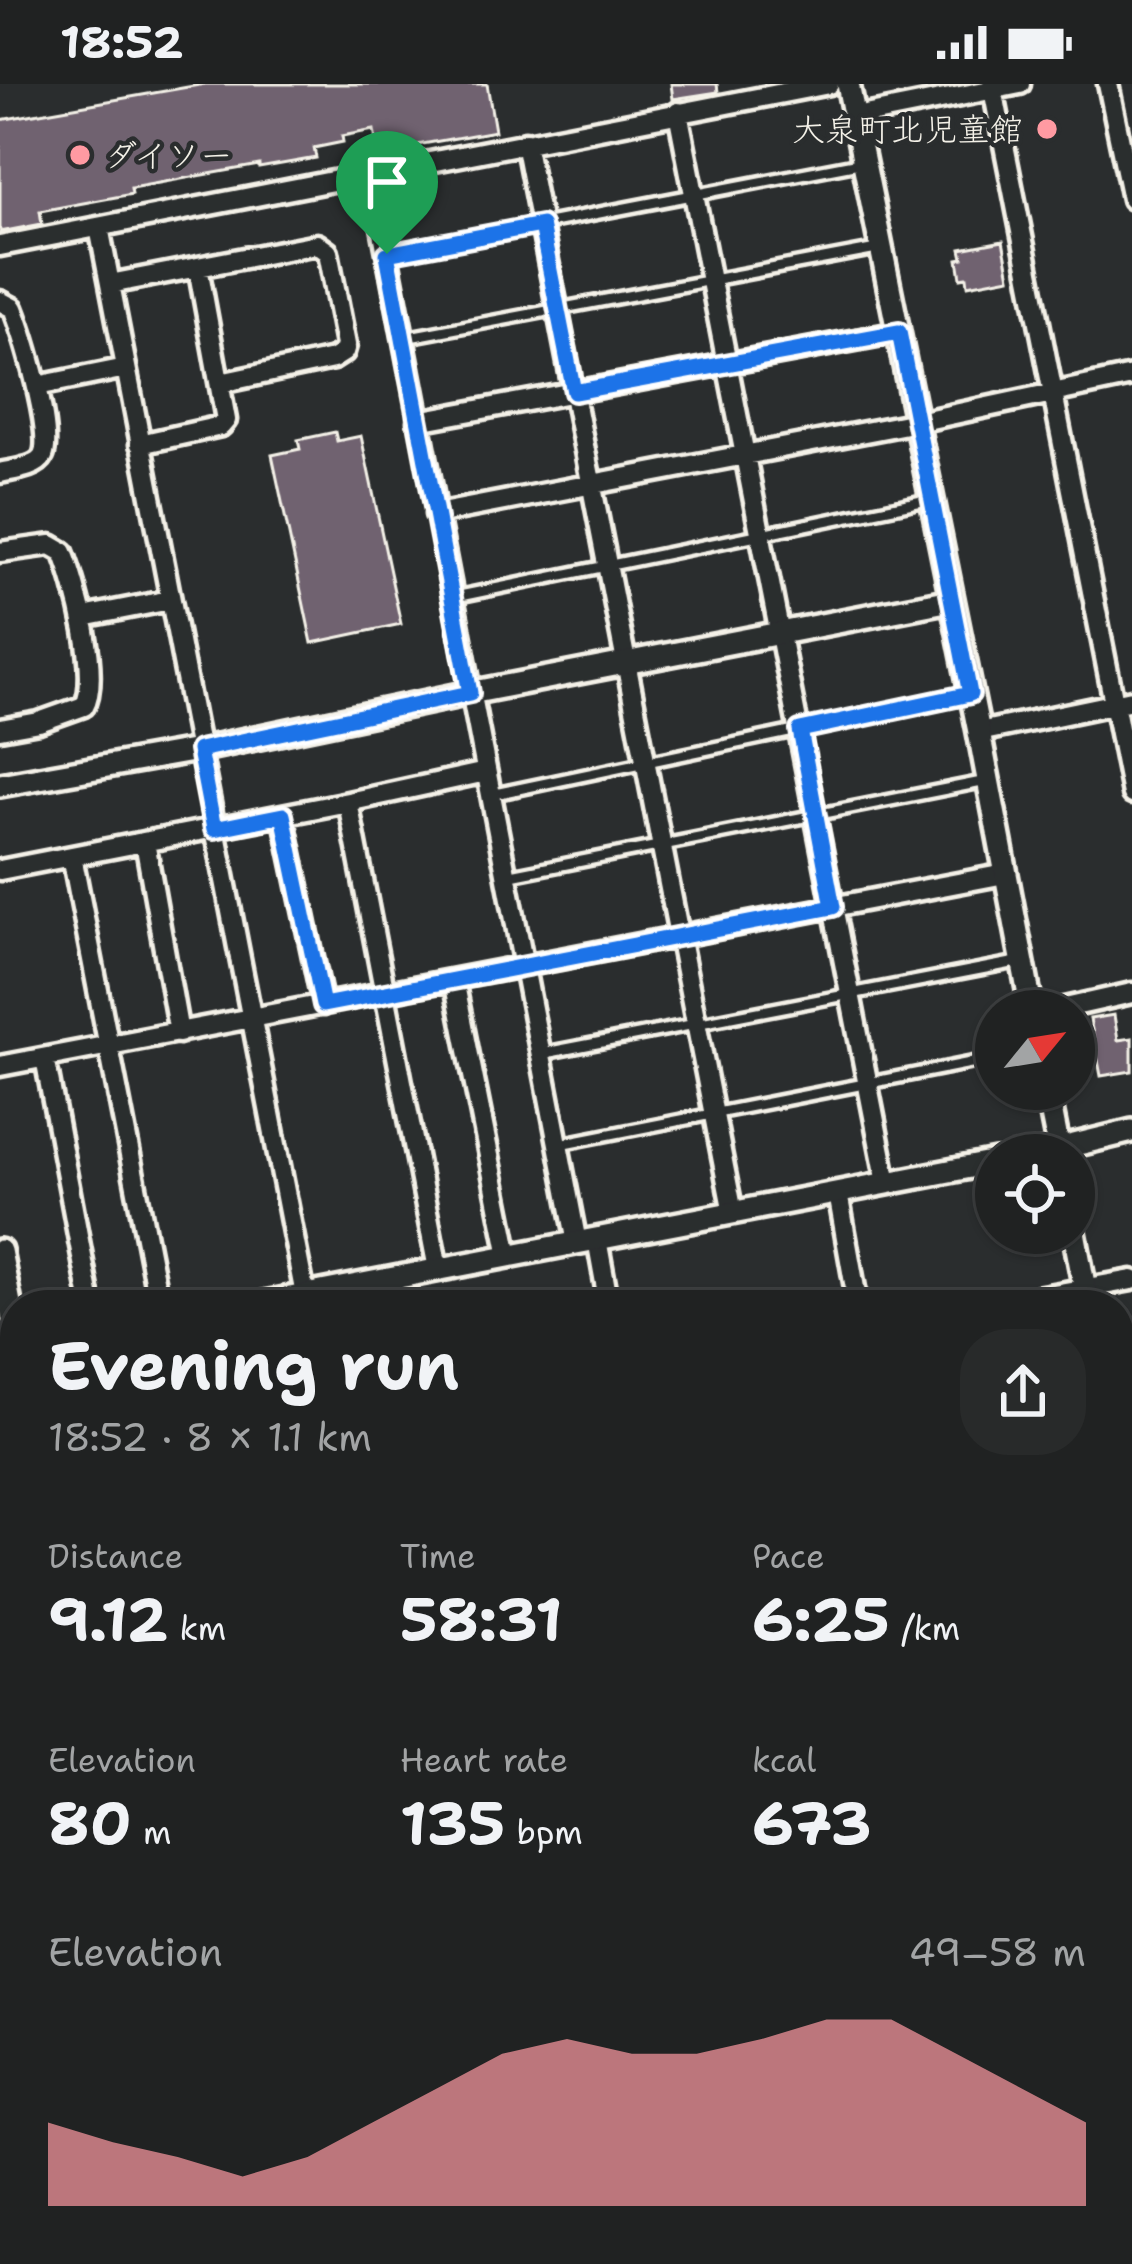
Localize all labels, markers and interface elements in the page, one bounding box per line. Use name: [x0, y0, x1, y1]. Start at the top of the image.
text: 18:52: [60, 12, 183, 72]
place label: 大泉町北児童館: [792, 107, 1023, 152]
marker: 大泉町北児童館: [1034, 116, 1060, 142]
pin: [336, 131, 438, 254]
place label: ダイソー: [104, 133, 233, 178]
marker: ダイソー: [67, 142, 93, 168]
icon: arrive: [354, 149, 420, 215]
north arrow: [975, 990, 1095, 1110]
map controls: [975, 990, 1095, 1254]
button: locate: [975, 1134, 1095, 1254]
text: Evening run: [48, 1322, 459, 1410]
button: share: [960, 1329, 1086, 1455]
text: 18:52 · 8 × 1.1 km: [48, 1411, 372, 1463]
text: Distance: [48, 1534, 183, 1579]
text: Time: [400, 1534, 476, 1579]
text: Pace: [752, 1534, 825, 1579]
text: 9.12: [48, 1579, 168, 1659]
text: 58:31: [400, 1579, 563, 1659]
text: 6:25: [752, 1579, 890, 1659]
text: km: [168, 1606, 226, 1651]
text: /km: [890, 1606, 960, 1651]
text: Elevation: [48, 1738, 196, 1783]
text: Heart rate: [400, 1738, 568, 1783]
text: kcal: [752, 1738, 816, 1783]
text: 80: [48, 1783, 132, 1863]
text: 135: [400, 1783, 505, 1863]
text: 673: [752, 1783, 872, 1863]
text: m: [132, 1810, 171, 1855]
text: bpm: [505, 1810, 583, 1855]
text: Elevation: [48, 1926, 223, 1978]
text: 49–58 m: [909, 1926, 1086, 1978]

